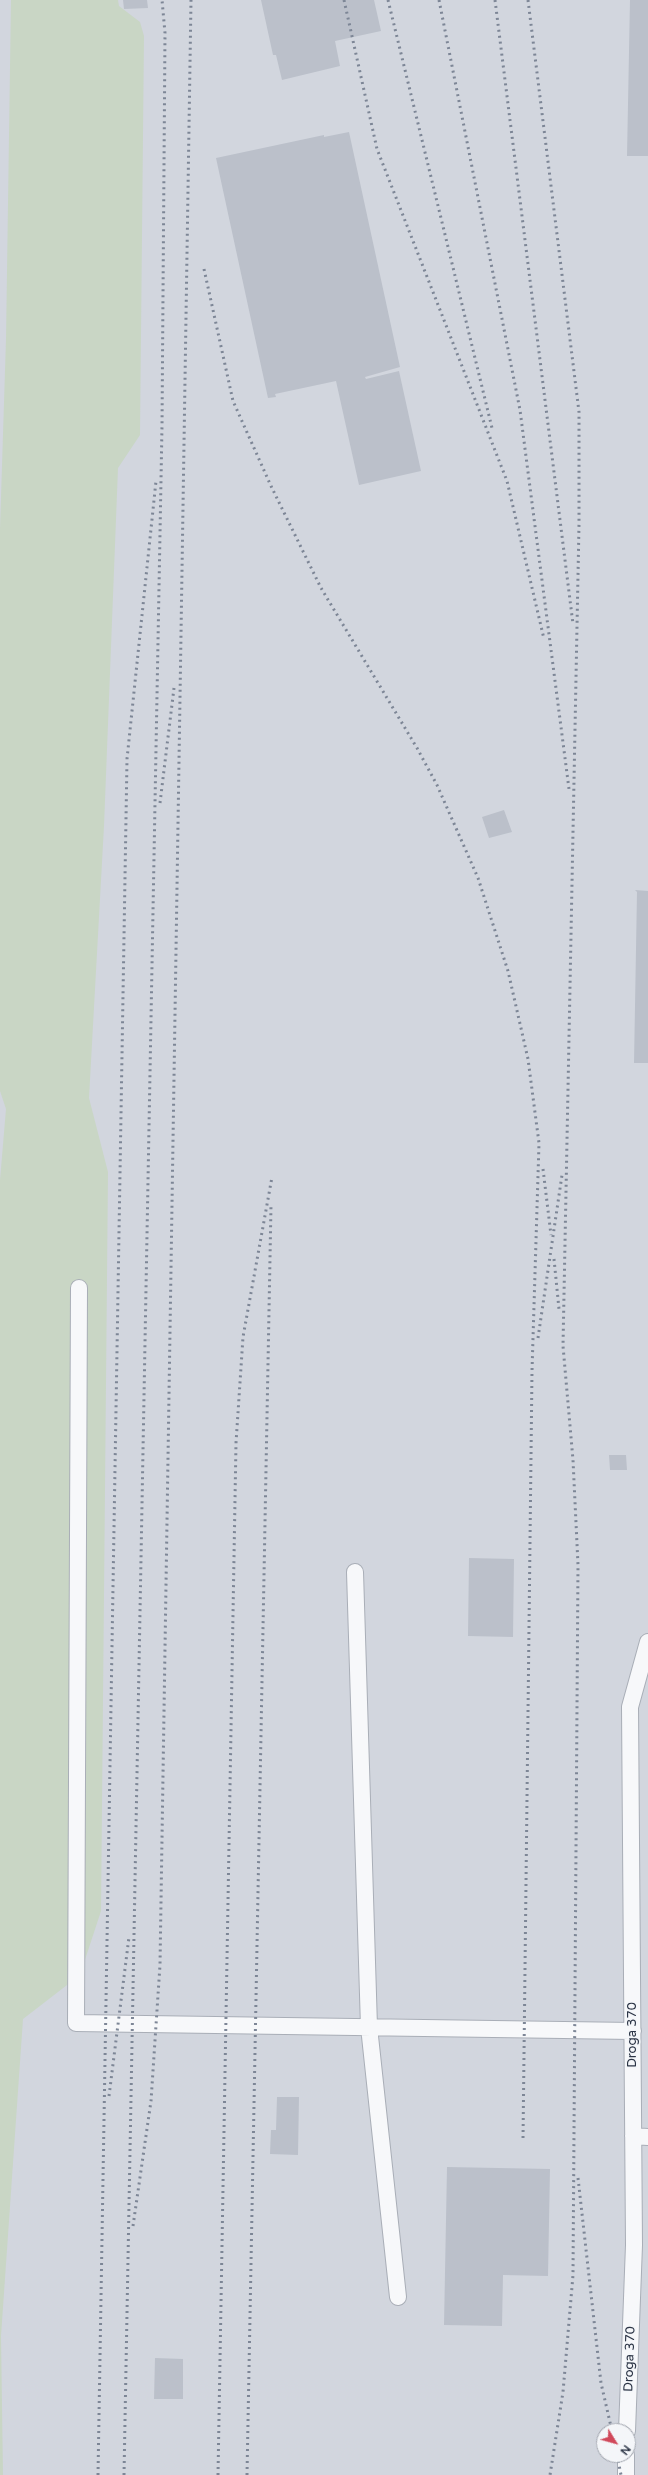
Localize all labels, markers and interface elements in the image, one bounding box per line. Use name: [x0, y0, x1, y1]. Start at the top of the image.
street label: Droga 370: [625, 2002, 641, 2068]
street label: Droga 370: [621, 2326, 639, 2392]
north arrow: [596, 2423, 636, 2463]
text: N: [617, 2442, 633, 2457]

